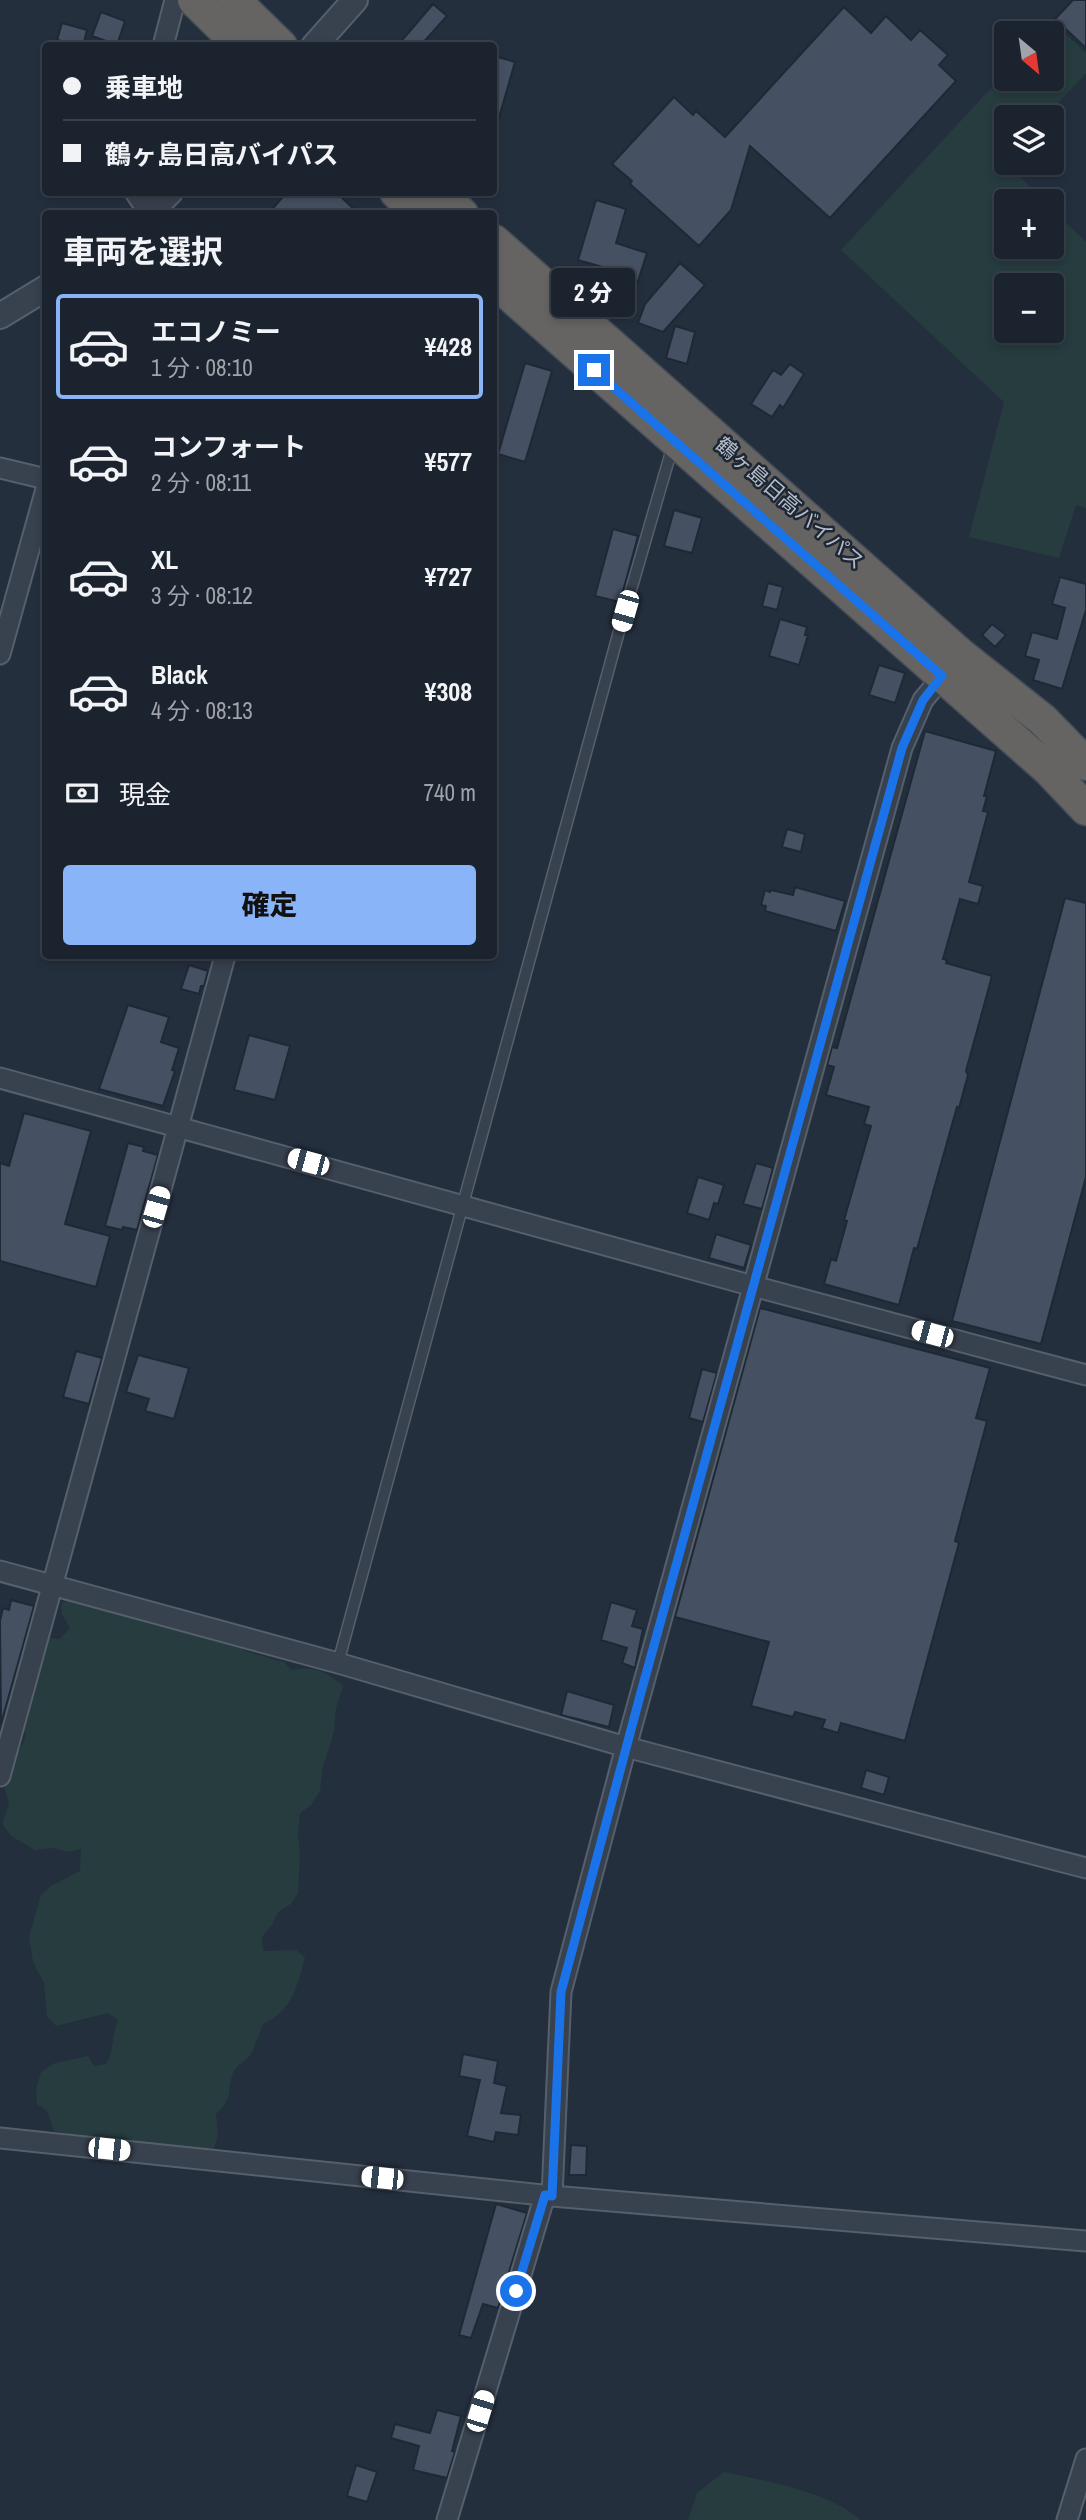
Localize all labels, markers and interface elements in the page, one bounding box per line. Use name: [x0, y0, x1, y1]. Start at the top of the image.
north arrow: [994, 21, 1064, 91]
map controls: [994, 21, 1064, 343]
text: 乗車地: [105, 70, 183, 105]
button: layers: [994, 105, 1064, 175]
text: 鶴ヶ島日高バイパス: [105, 137, 338, 172]
button: +: [994, 189, 1064, 259]
text: 車両を選択: [63, 230, 223, 273]
callout: 2 分: [552, 268, 636, 318]
button: −: [994, 273, 1064, 343]
text: 2 分: [574, 277, 612, 308]
text: エコノミー: [151, 314, 281, 349]
icon: car: [67, 315, 130, 378]
text: ¥428: [425, 329, 472, 364]
text: 1 分 · 08:10: [151, 352, 253, 383]
route end: [578, 354, 610, 386]
text: コンフォート: [151, 429, 306, 464]
icon: car: [67, 430, 130, 493]
street label: 鶴ヶ島日高バイパス: [709, 430, 871, 576]
text: ¥577: [425, 444, 472, 479]
text: 2 分 · 08:11: [151, 467, 251, 498]
text: XL: [151, 542, 178, 577]
icon: car: [67, 545, 130, 608]
text: ¥727: [425, 559, 472, 594]
text: 3 分 · 08:12: [151, 580, 253, 611]
car: [610, 588, 641, 634]
text: Black: [151, 657, 208, 692]
icon: car: [67, 660, 130, 723]
text: ¥308: [425, 674, 472, 709]
text: 4 分 · 08:13: [151, 695, 253, 726]
icon: cash: [63, 774, 101, 812]
text: 現金: [119, 777, 171, 812]
text: 740 m: [424, 777, 476, 808]
button: 確定: [63, 865, 476, 945]
car: [285, 1146, 332, 1178]
car: [141, 1184, 172, 1230]
car: [909, 1318, 956, 1350]
car: [88, 2136, 131, 2162]
car: [361, 2165, 404, 2191]
route start: [500, 2275, 532, 2307]
car: [464, 2388, 497, 2434]

